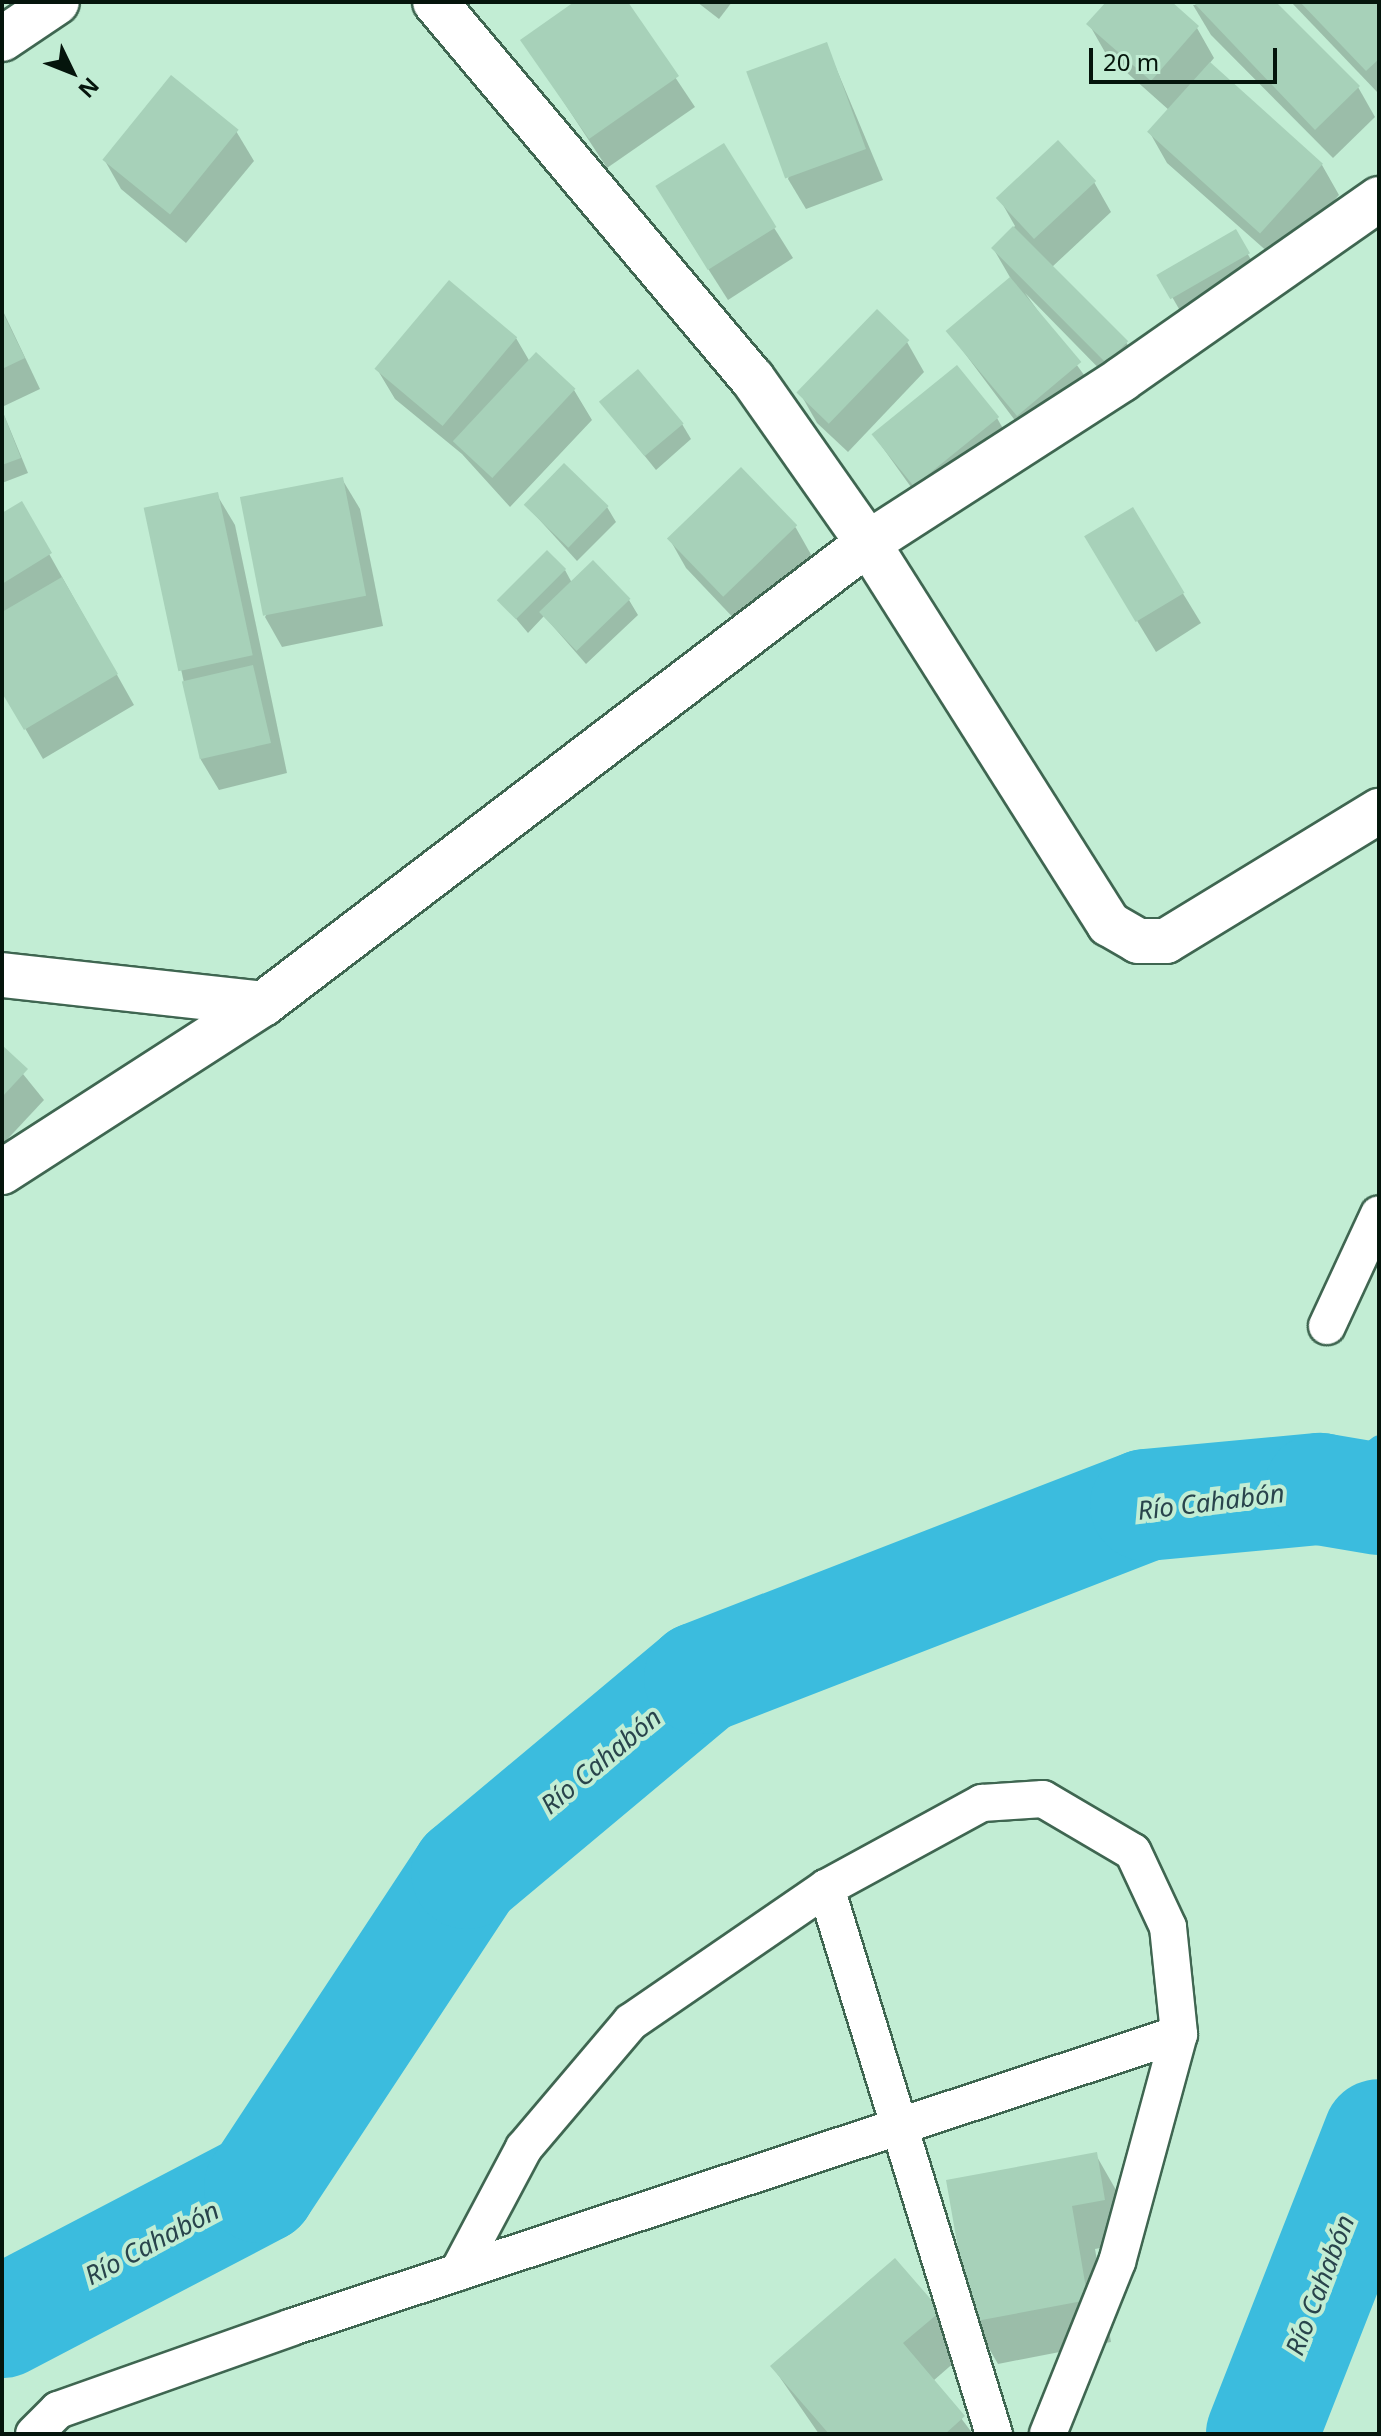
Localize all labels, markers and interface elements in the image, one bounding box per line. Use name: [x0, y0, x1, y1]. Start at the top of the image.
north arrow: [32, 32, 112, 112]
scale bar: [1093, 32, 1281, 82]
text: 20 m: [1103, 45, 1159, 78]
text: N: [72, 72, 107, 105]
water label: Río Cahabón: [1136, 1478, 1286, 1526]
water label: Río Cahabón: [534, 1702, 668, 1820]
water label: Río Cahabón: [80, 2195, 224, 2291]
water label: Río Cahabón: [1279, 2211, 1361, 2359]

